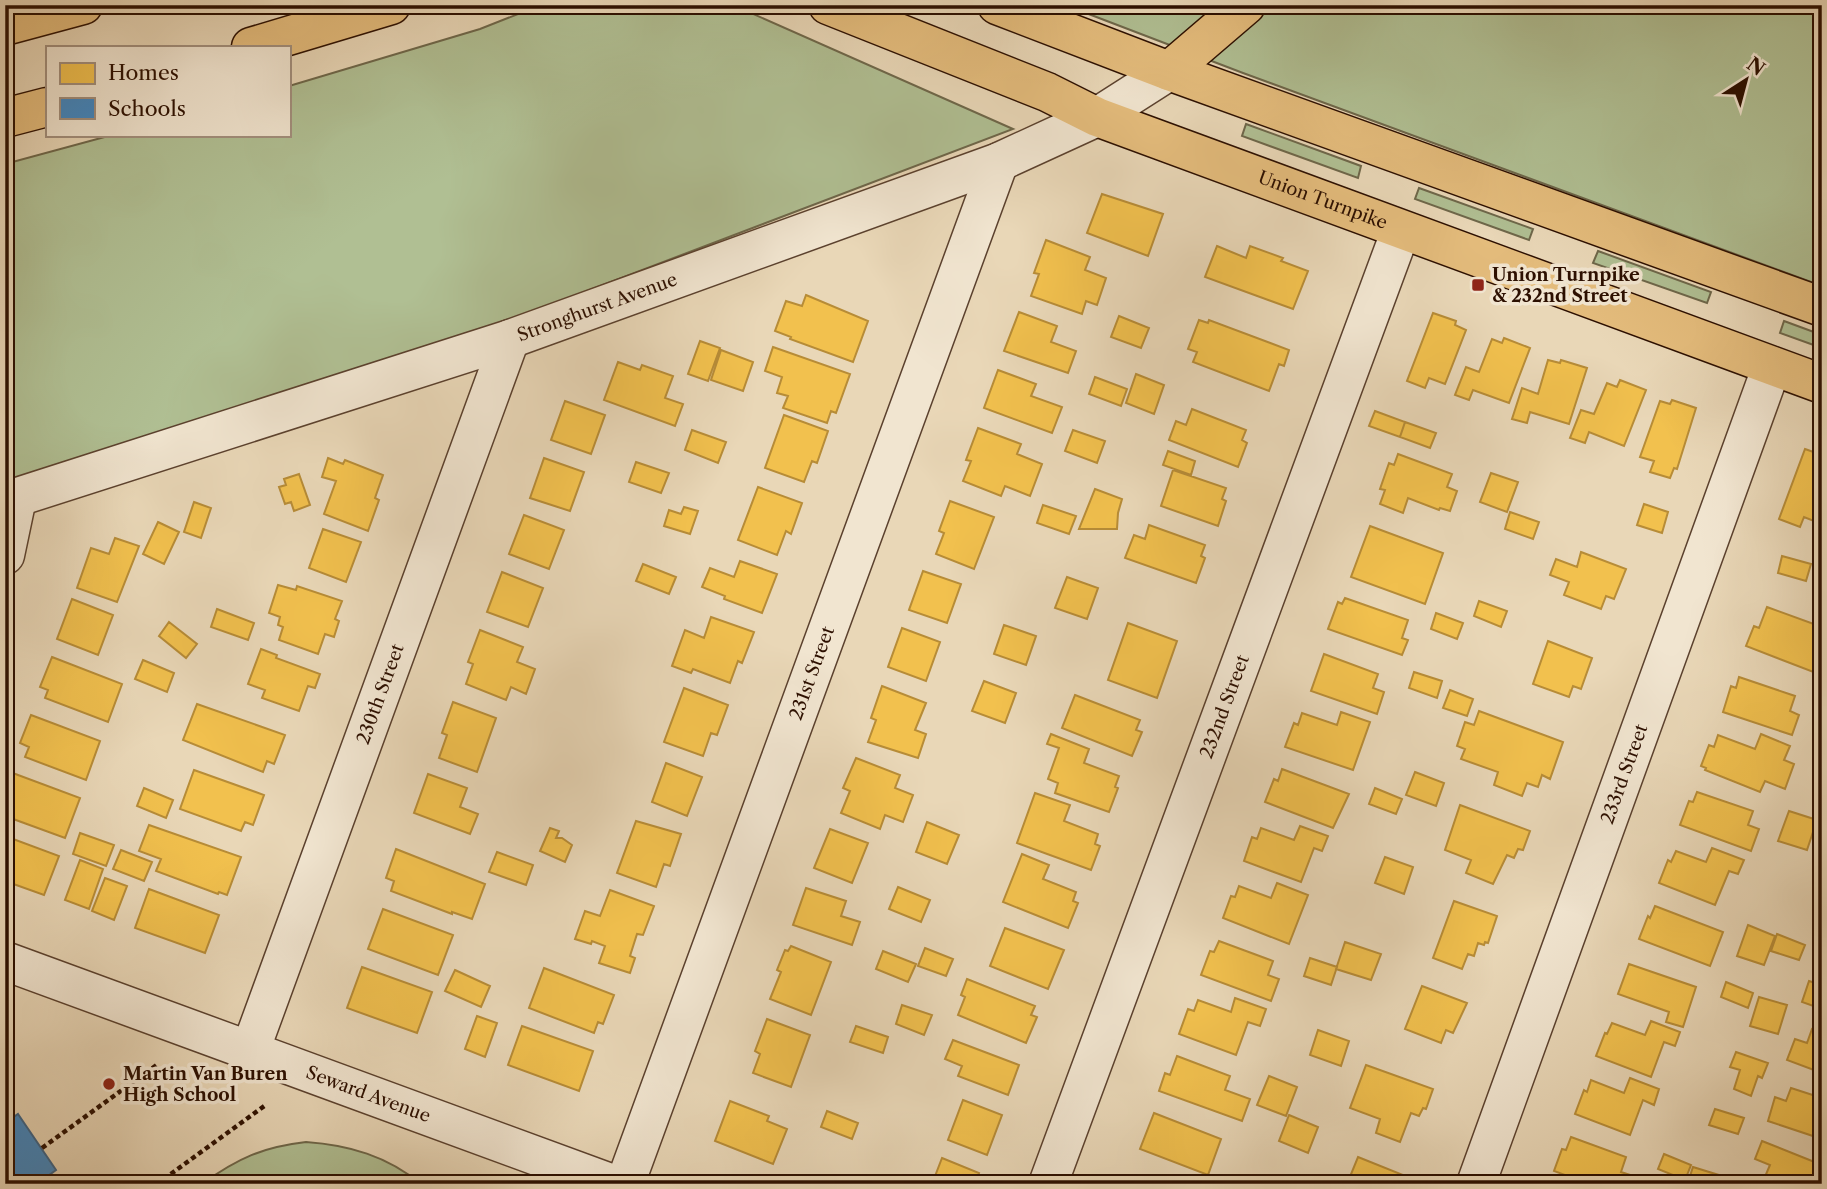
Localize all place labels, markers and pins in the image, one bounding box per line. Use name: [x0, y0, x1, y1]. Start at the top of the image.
place label: Union Turnpike & 232nd Street: [1492, 264, 1640, 307]
marker: Union Turnpike & 232nd Street: [1470, 277, 1486, 293]
place label: Martin Van Buren High School: [123, 1063, 288, 1106]
marker: Martin Van Buren High School: [101, 1076, 117, 1092]

